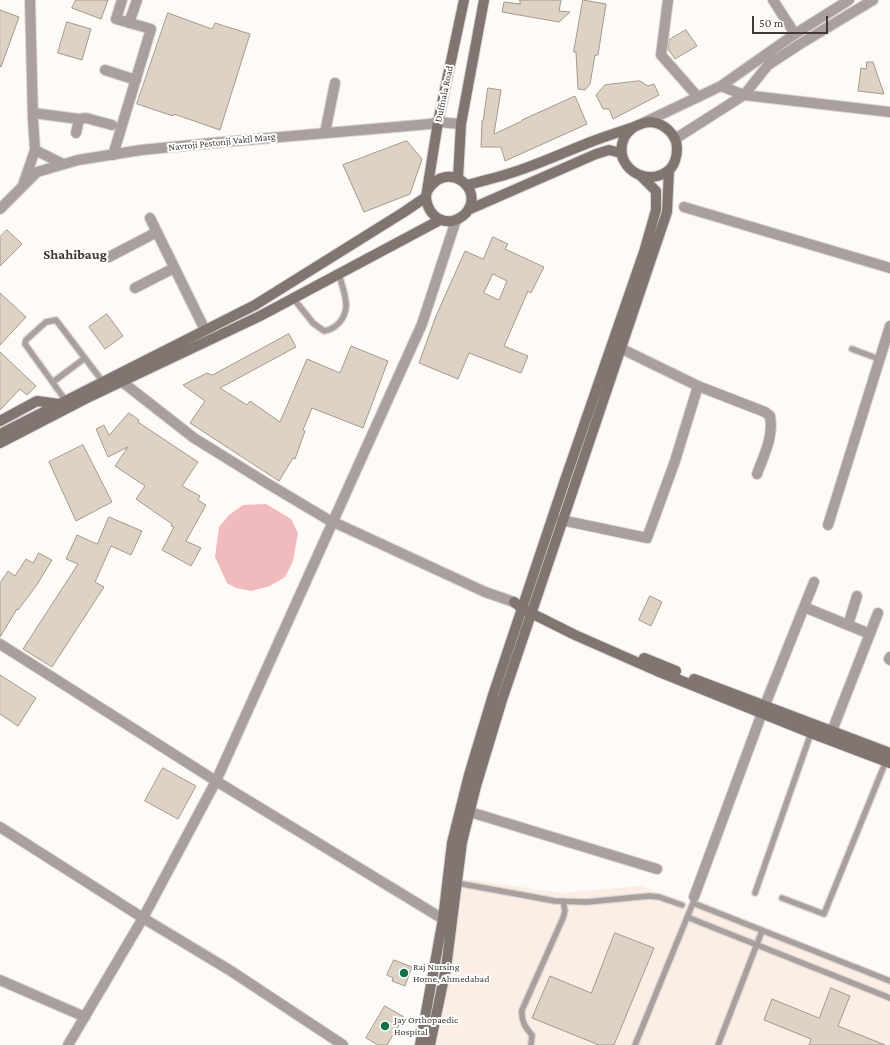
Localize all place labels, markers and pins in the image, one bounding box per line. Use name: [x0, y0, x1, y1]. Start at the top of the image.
place label: Raj Nursing Home, Ahmedabad: [413, 961, 489, 984]
marker: Raj Nursing Home, Ahmedabad: [398, 967, 410, 979]
place label: Jay Orthopaedic Hospital: [394, 1014, 458, 1038]
marker: Jay Orthopaedic Hospital: [379, 1020, 391, 1032]

